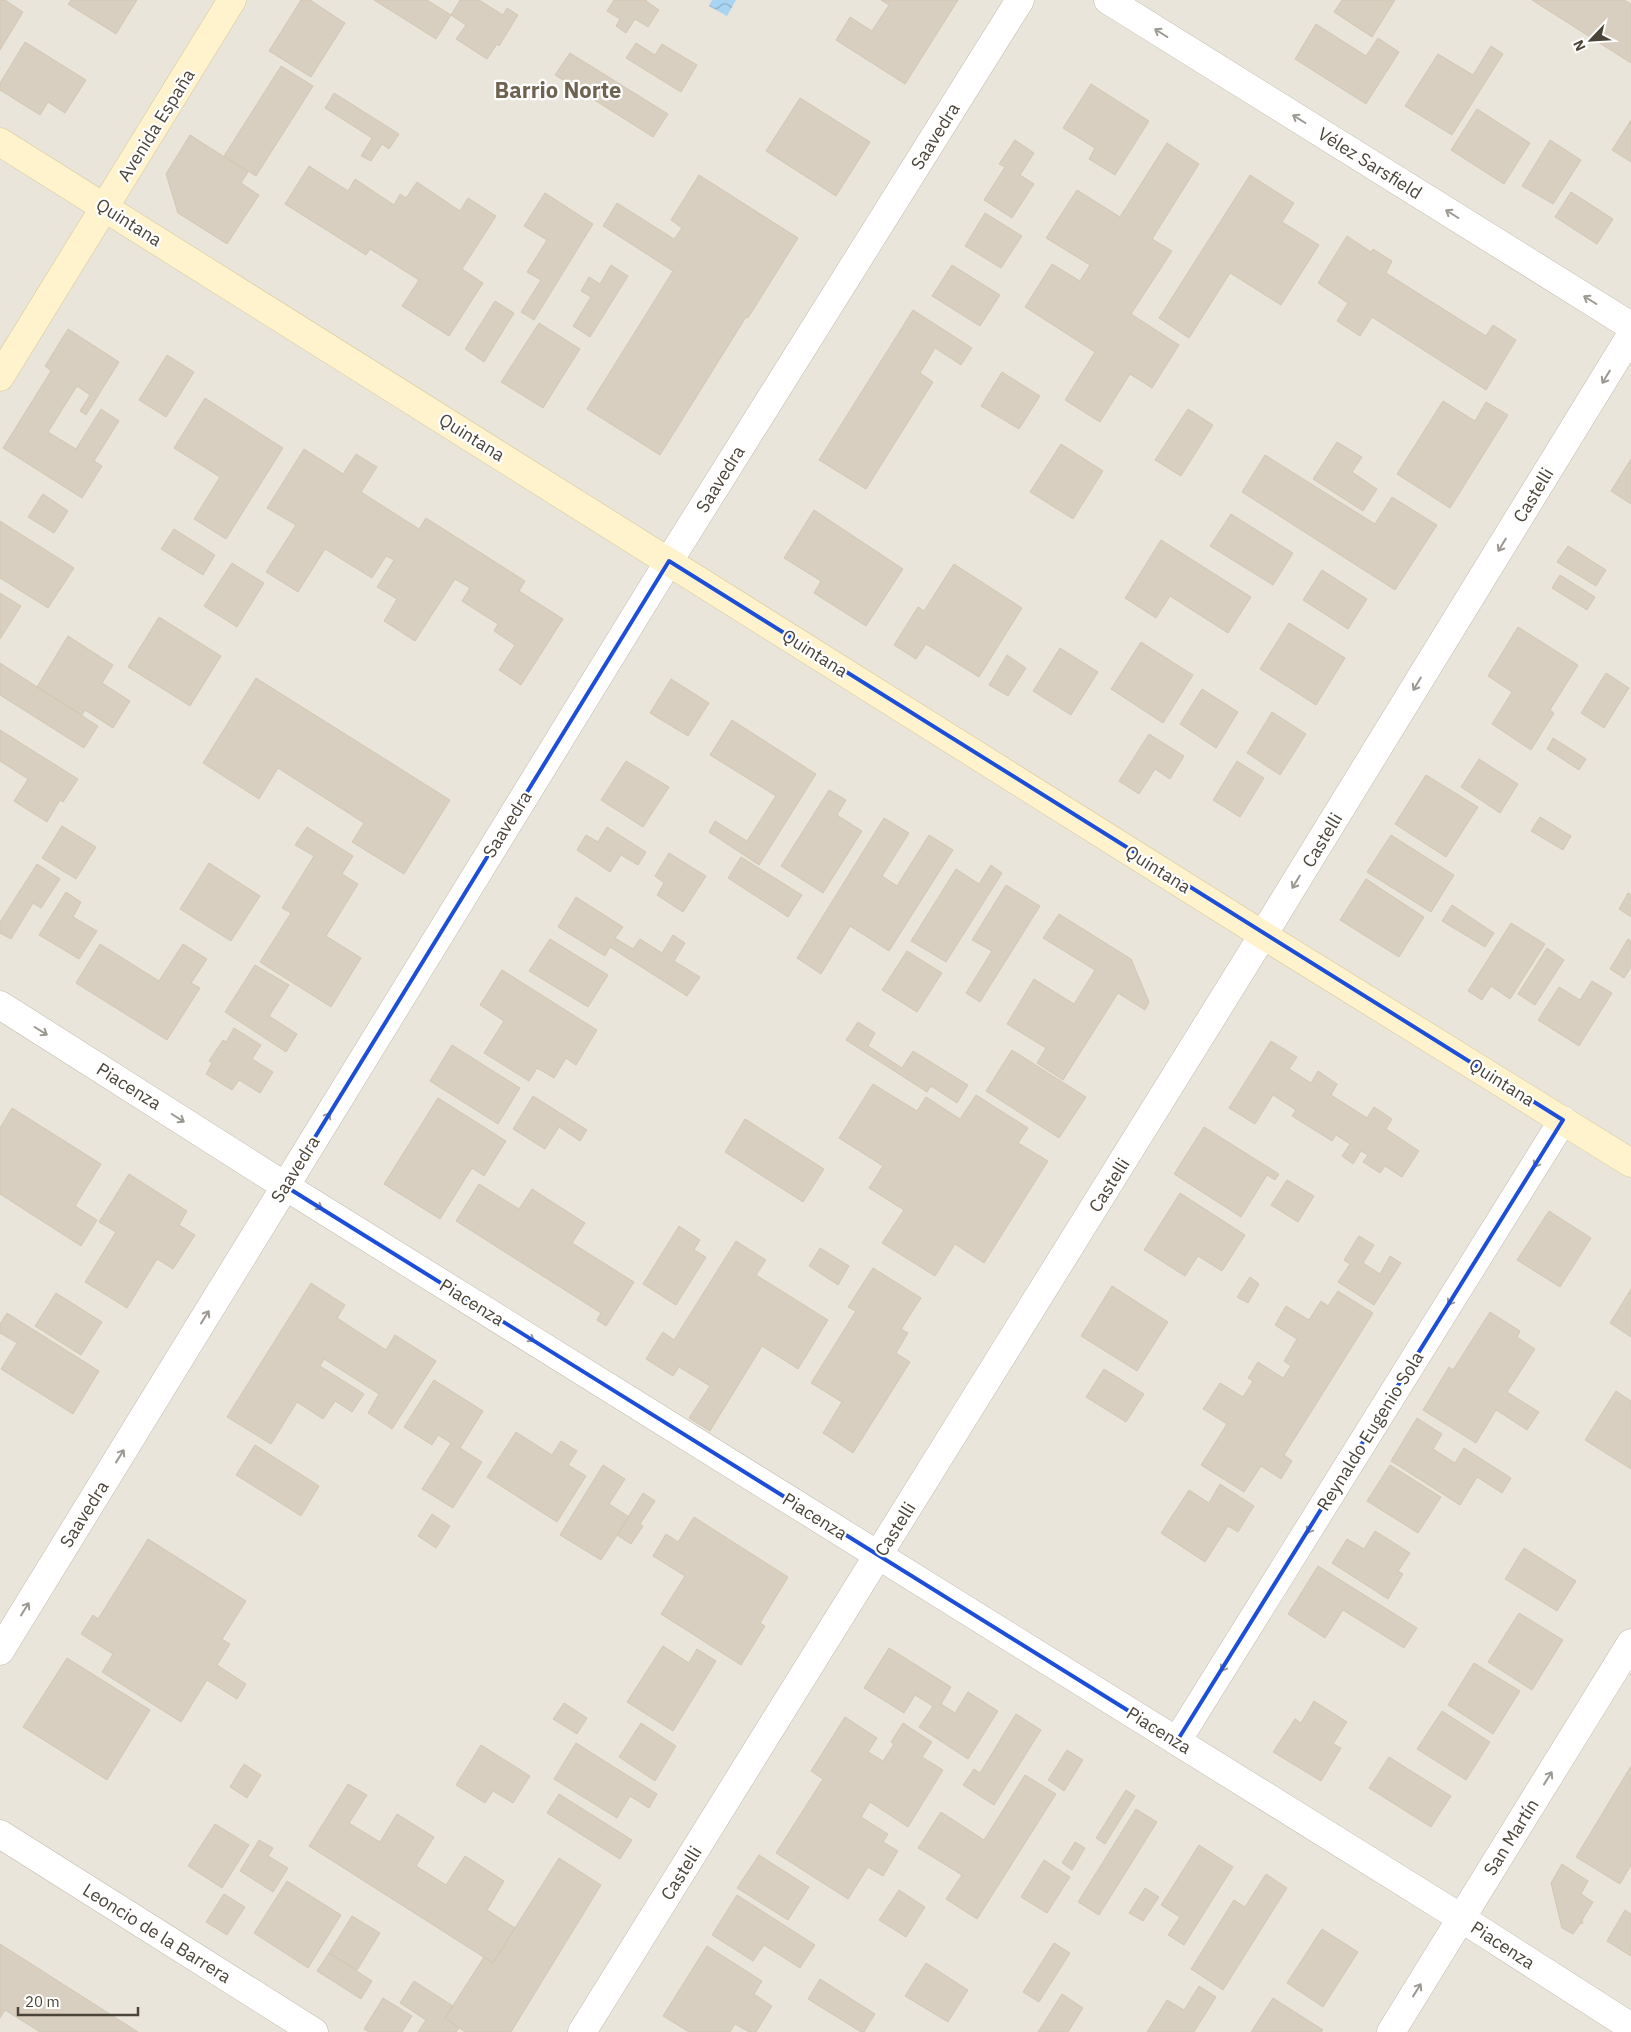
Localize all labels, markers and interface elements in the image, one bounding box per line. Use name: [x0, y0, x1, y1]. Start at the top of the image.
north arrow: [1566, 15, 1616, 65]
one-way arrow: [1155, 28, 1169, 38]
text: N: [1569, 37, 1590, 54]
street label: Avenida España: [112, 64, 200, 185]
district label: Barrio Norte: [495, 75, 621, 104]
street label: Saavedra: [905, 98, 965, 174]
one-way arrow: [1292, 114, 1306, 124]
street label: Vélez Sarsfield: [1314, 122, 1426, 204]
street label: Quintana: [92, 193, 167, 251]
one-way arrow: [1445, 209, 1459, 219]
one-way arrow: [1583, 295, 1597, 305]
one-way arrow: [1600, 369, 1610, 383]
street label: Quintana: [435, 408, 510, 466]
street label: Saavedra: [690, 441, 750, 517]
street label: Castelli: [1508, 463, 1558, 527]
one-way arrow: [1497, 538, 1507, 552]
street label: Quintana: [778, 624, 853, 682]
one-way arrow: [1412, 676, 1422, 690]
street label: Saavedra: [477, 786, 537, 862]
street label: Castelli: [1297, 808, 1347, 872]
street label: Quintana: [1121, 840, 1196, 898]
one-way arrow: [1291, 875, 1301, 889]
one-way arrow: [34, 1026, 48, 1036]
street label: Quintana: [1465, 1053, 1540, 1111]
street label: Piacenza: [92, 1057, 166, 1115]
one-way arrow: [321, 1112, 332, 1126]
one-way arrow: [171, 1113, 185, 1123]
street label: Saavedra: [265, 1131, 325, 1207]
street label: Castelli: [1083, 1154, 1135, 1216]
one-way arrow: [1532, 1154, 1542, 1168]
one-way arrow: [308, 1200, 322, 1210]
street label: Piacenza: [435, 1273, 509, 1331]
one-way arrow: [1447, 1292, 1457, 1306]
one-way arrow: [200, 1311, 210, 1325]
one-way arrow: [520, 1332, 534, 1342]
street label: Reynaldo Eugenio Sola: [1312, 1347, 1429, 1515]
one-way arrow: [115, 1449, 125, 1463]
street label: Saavedra: [54, 1476, 114, 1552]
street label: Piacenza: [778, 1487, 852, 1545]
street label: Castelli: [869, 1498, 921, 1560]
one-way arrow: [1305, 1519, 1315, 1533]
one-way arrow: [21, 1603, 31, 1617]
one-way arrow: [1220, 1657, 1230, 1671]
street label: Piacenza: [1122, 1701, 1196, 1759]
one-way arrow: [1543, 1771, 1553, 1785]
street label: San Martín: [1478, 1794, 1544, 1880]
street label: Castelli: [655, 1842, 707, 1904]
street label: Leoncio de la Barrera: [79, 1878, 236, 1988]
street label: Piacenza: [1467, 1916, 1540, 1974]
scale bar: [18, 1984, 138, 2016]
one-way arrow: [1412, 1984, 1422, 1998]
text: 20 m: [25, 1992, 60, 2011]

